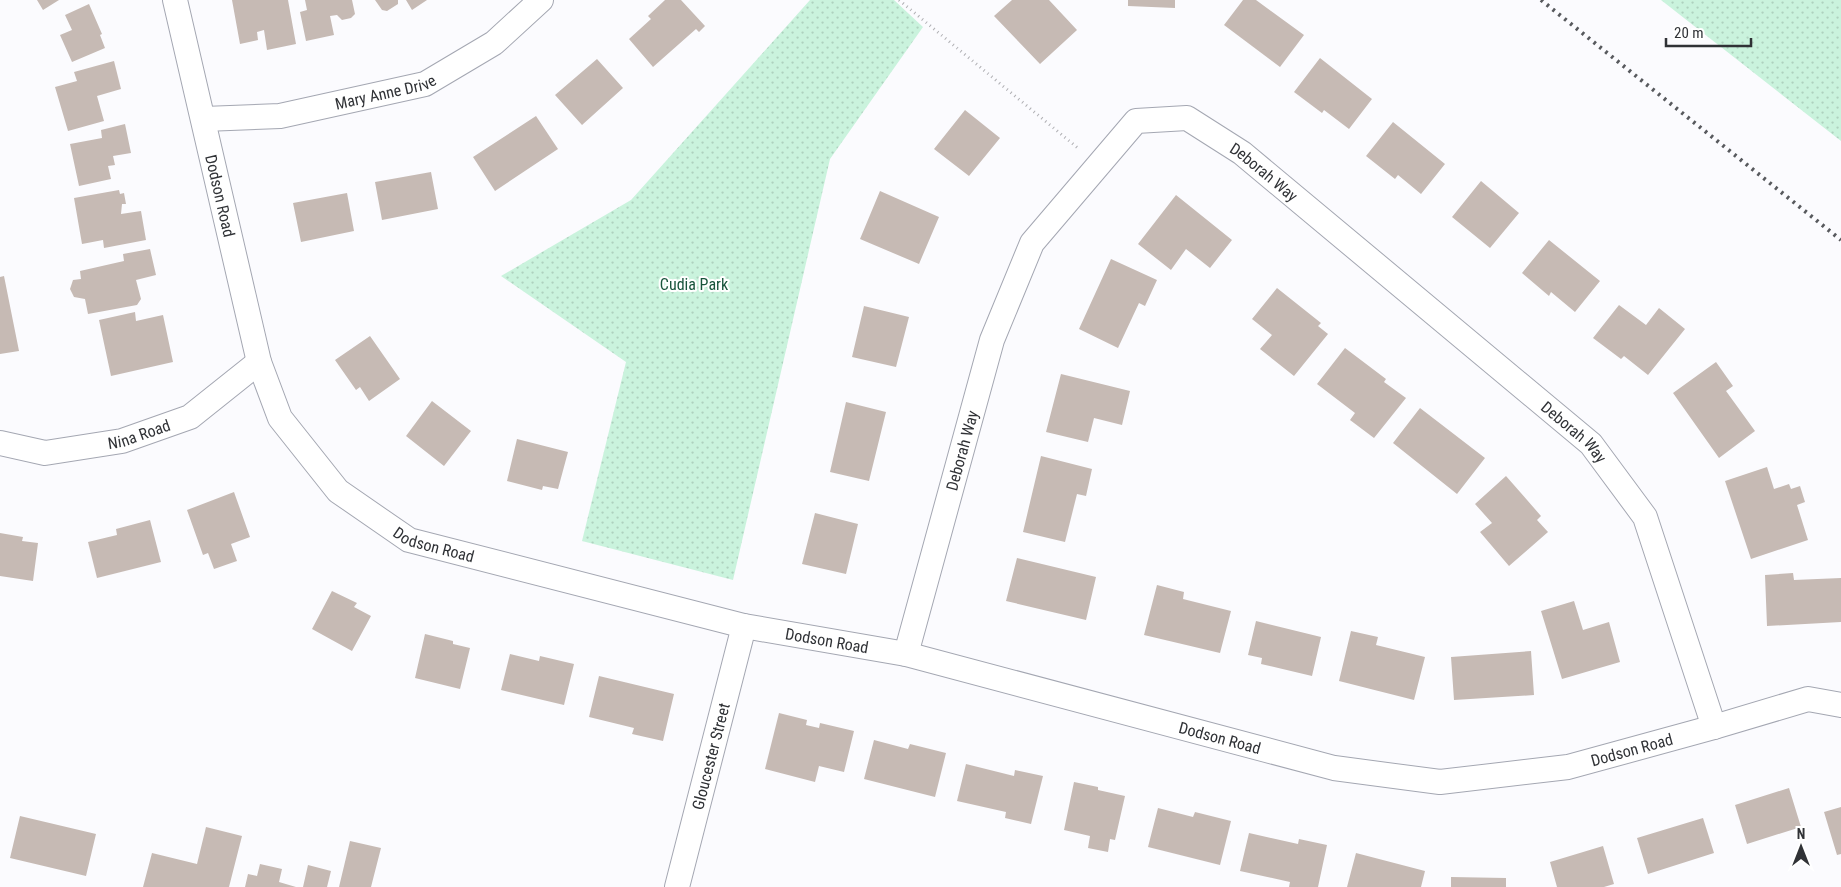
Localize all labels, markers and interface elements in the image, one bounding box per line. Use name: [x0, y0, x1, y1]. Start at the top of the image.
scale bar: [1666, 15, 1751, 47]
text: 20 m: [1674, 24, 1704, 42]
street label: Mary Anne Drive: [333, 71, 440, 114]
street label: Deborah Way: [1226, 139, 1302, 206]
street label: Dodson Road: [201, 153, 239, 239]
park label: Cudia Park: [660, 275, 729, 294]
street label: Deborah Way: [1537, 398, 1611, 467]
street label: Deborah Way: [942, 408, 982, 493]
street label: Nina Road: [106, 416, 173, 453]
street label: Dodson Road: [389, 523, 476, 566]
street label: Dodson Road: [784, 624, 870, 657]
street label: Gloucester Street: [688, 701, 734, 812]
street label: Dodson Road: [1177, 718, 1263, 758]
street label: Dodson Road: [1589, 730, 1675, 770]
north arrow: [1776, 822, 1826, 872]
text: N: [1797, 826, 1805, 842]

